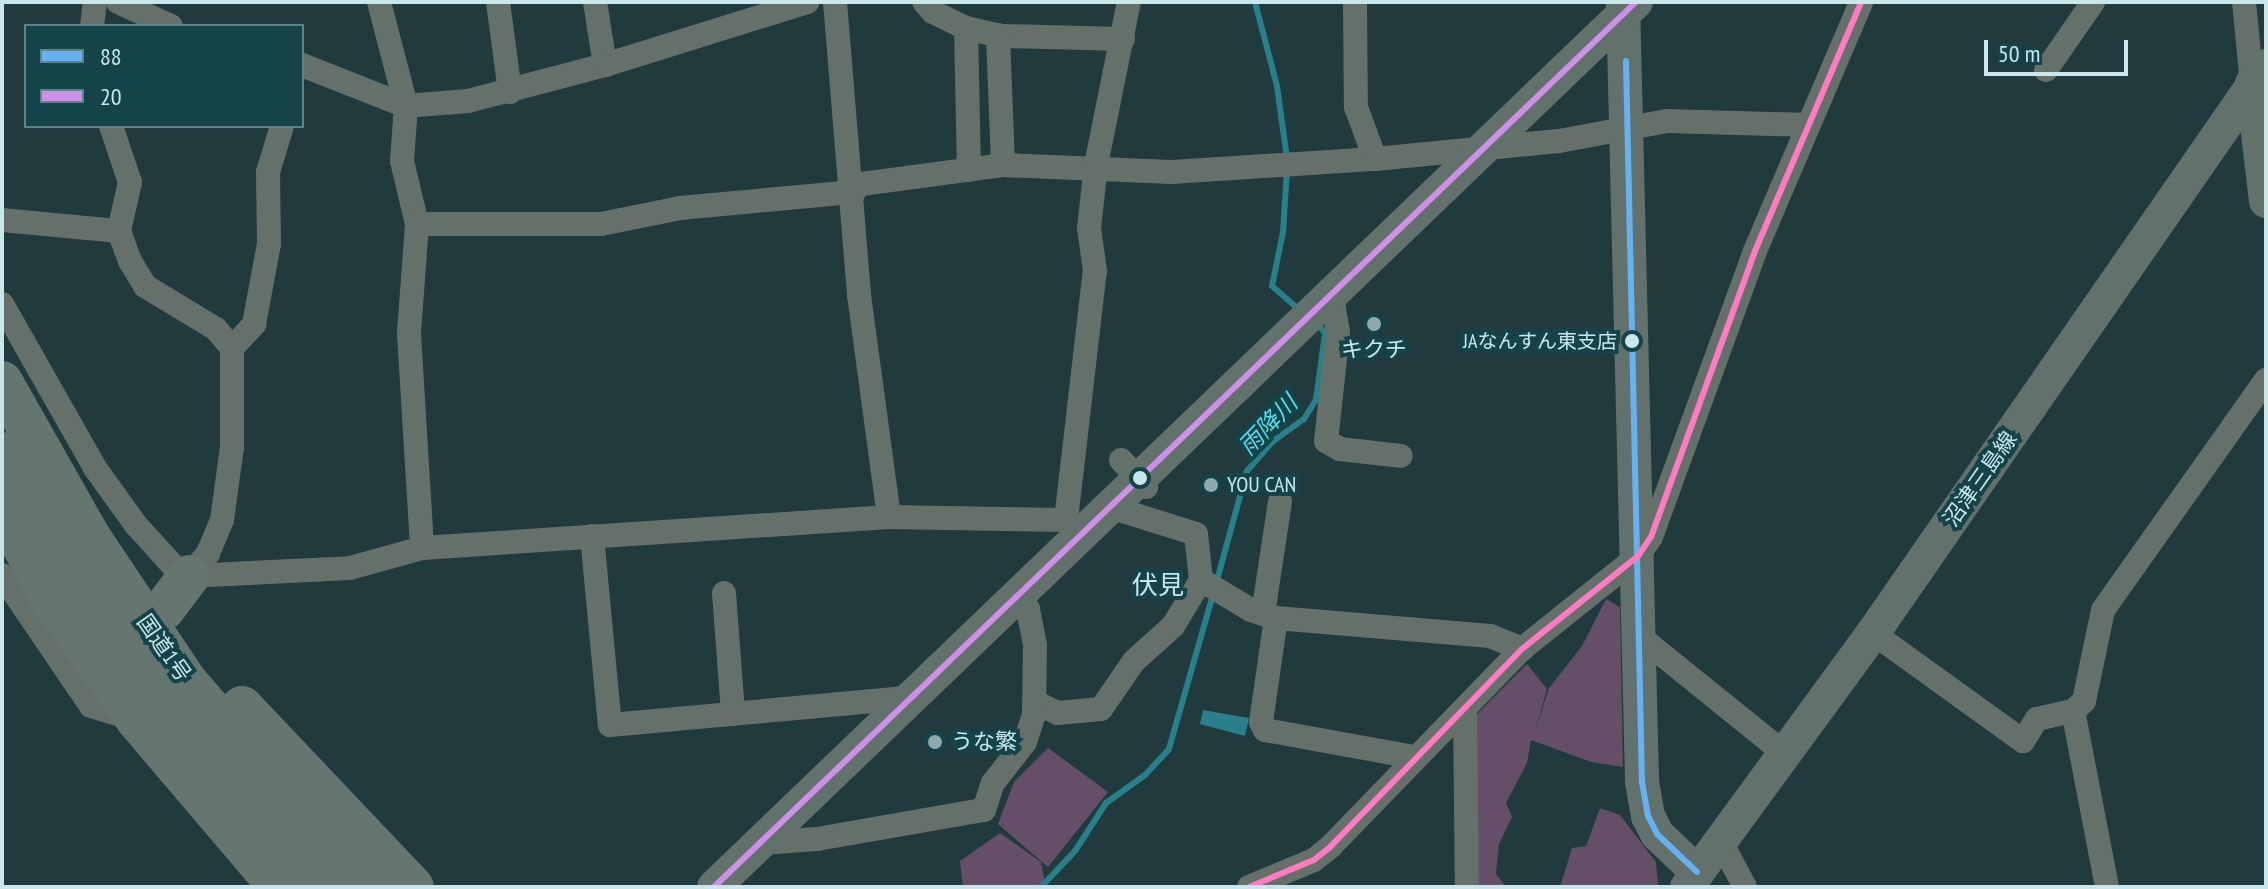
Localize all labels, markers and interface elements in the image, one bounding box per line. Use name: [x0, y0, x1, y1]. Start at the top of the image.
legend: [24, 24, 304, 128]
scale bar: [1988, 24, 2132, 74]
text: 50 m: [1998, 38, 2040, 69]
text: 88: [100, 41, 122, 72]
text: 20: [100, 81, 122, 112]
marker: キクチ: [1365, 315, 1383, 333]
place label: JAなんすん東支店: [1463, 329, 1617, 353]
marker: JAなんすん東支店: [1624, 333, 1640, 349]
place label: キクチ: [1341, 337, 1407, 363]
water label: 雨降川: [1233, 389, 1303, 461]
street label: 沼津三島線: [1938, 426, 2022, 532]
unlabelled marker: [1132, 470, 1148, 486]
place label: YOU CAN: [1227, 472, 1296, 498]
marker: YOU CAN: [1202, 476, 1220, 494]
district label: 伏見: [1132, 569, 1184, 601]
street label: 国道1号: [131, 609, 197, 687]
place label: うな繁: [951, 729, 1017, 755]
marker: うな繁: [926, 733, 944, 751]

